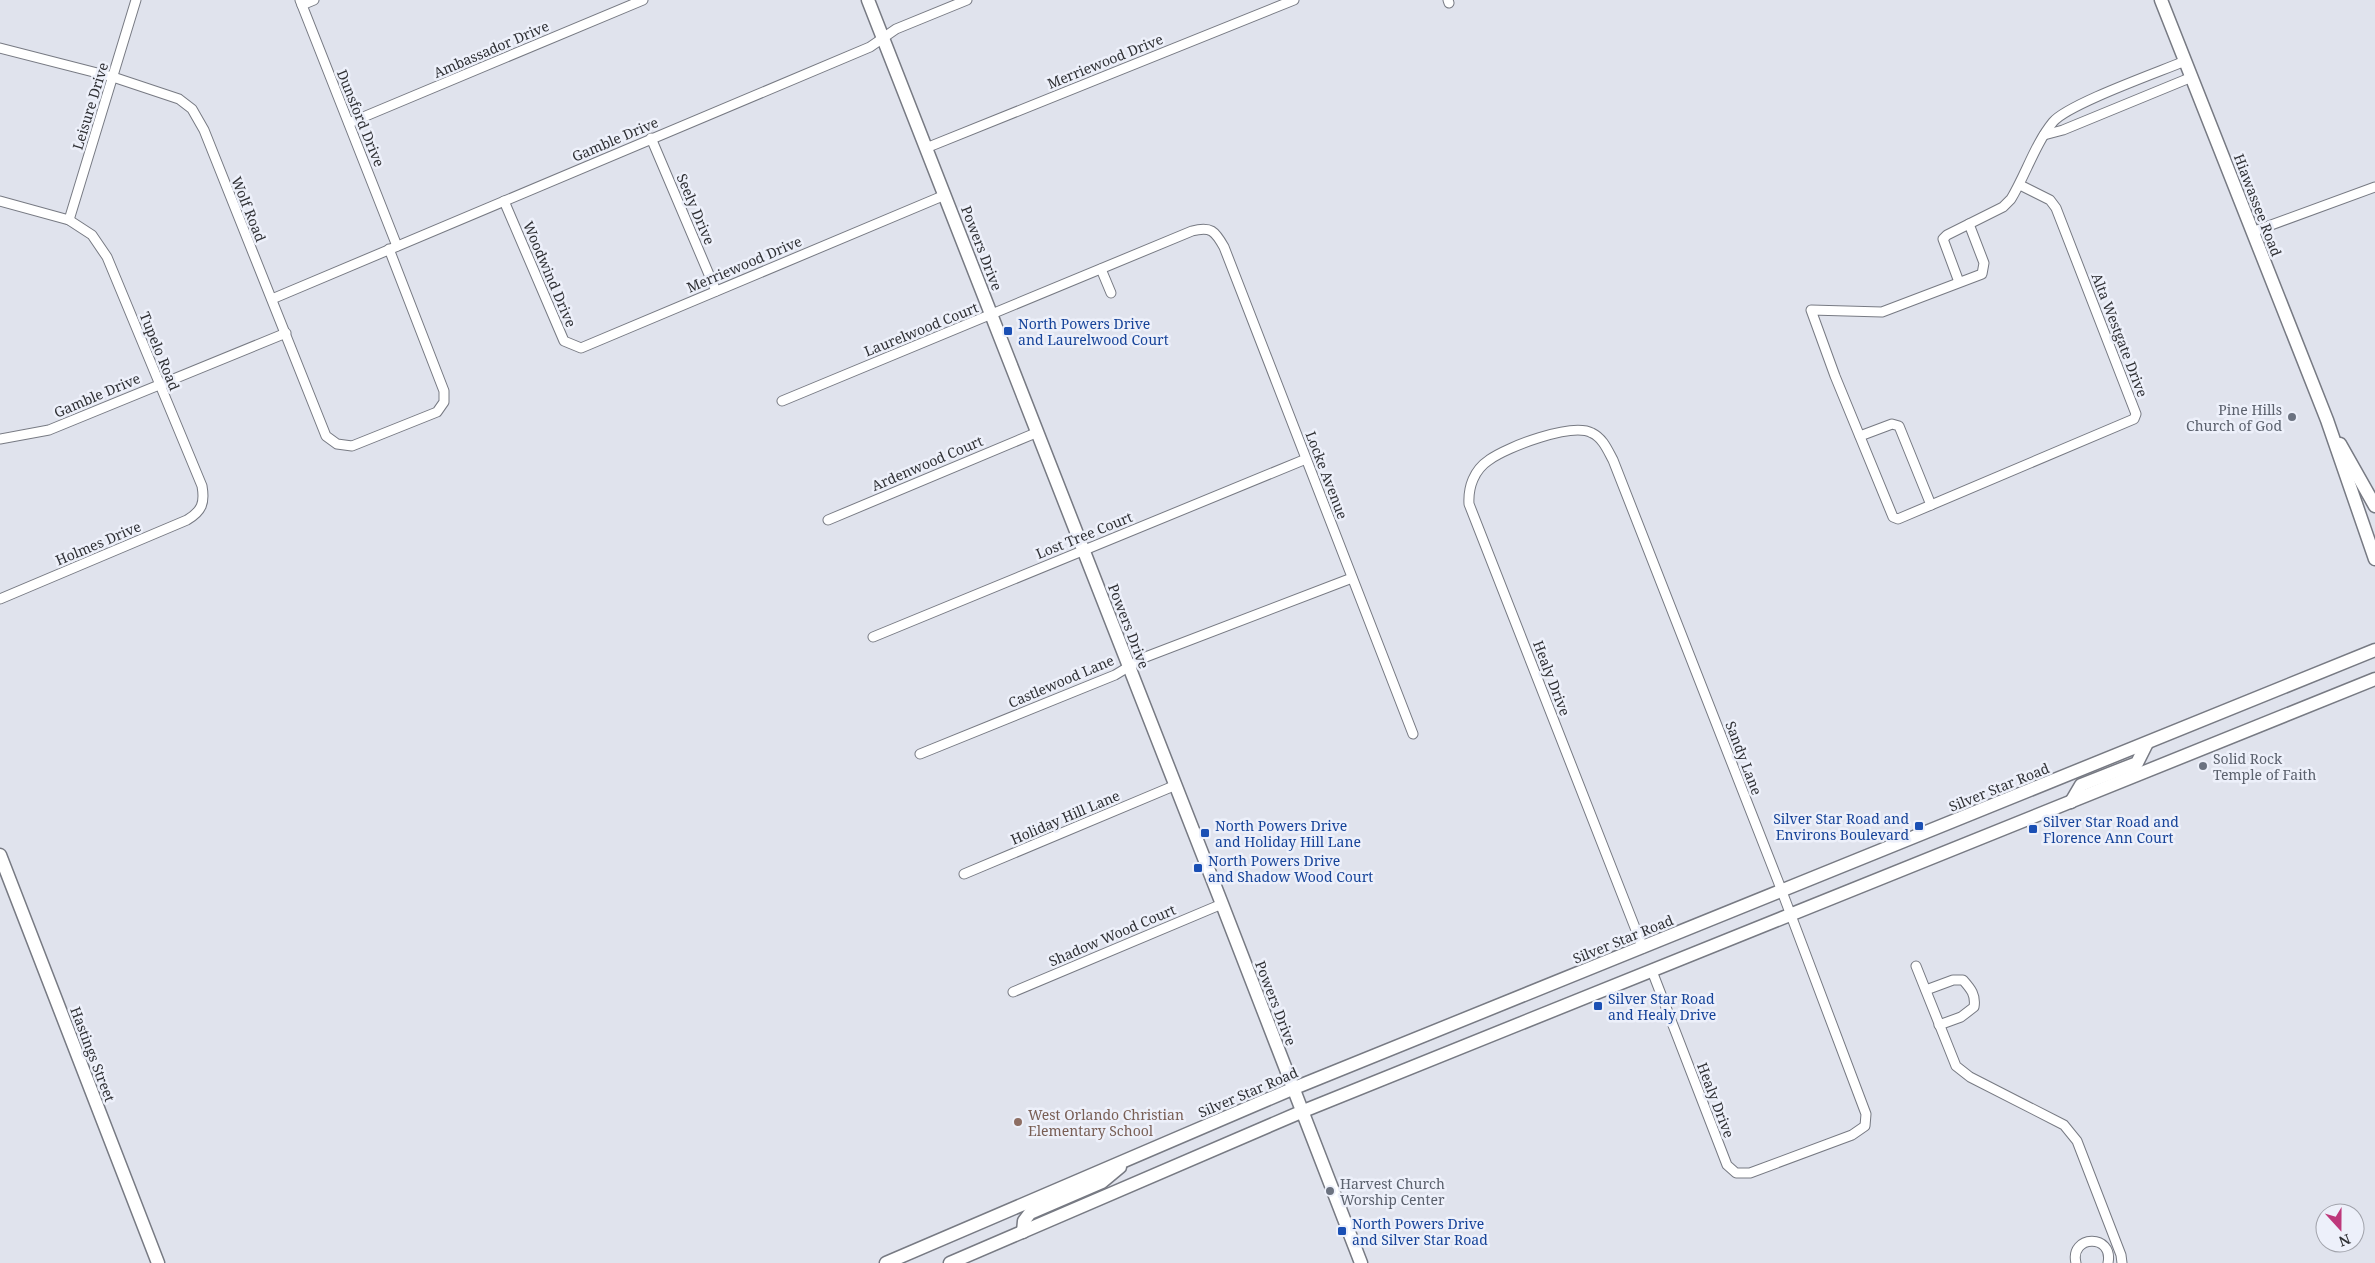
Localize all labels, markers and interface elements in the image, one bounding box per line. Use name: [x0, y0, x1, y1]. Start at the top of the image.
street label: Ambassador Drive: [430, 16, 552, 82]
street label: Merriewood Drive: [1044, 29, 1166, 93]
street label: Leisure Drive: [68, 60, 112, 152]
street label: Dunsford Drive: [333, 67, 389, 169]
street label: Gamble Drive: [569, 112, 661, 166]
street label: Hiawassee Road: [2230, 151, 2286, 259]
street label: Seely Drive: [673, 171, 719, 247]
street label: Wolf Road: [227, 174, 271, 245]
street label: Powers Drive: [957, 203, 1007, 293]
street label: Woodwind Drive: [519, 218, 581, 330]
street label: Merriewood Drive: [684, 231, 804, 297]
street label: Alta Westgate Drive: [2088, 270, 2152, 400]
street label: Laurelwood Court: [861, 297, 981, 361]
street label: Tupelo Road: [136, 309, 185, 394]
place label: North Powers Drive and Laurelwood Court: [1018, 314, 1169, 349]
marker: North Powers Drive and Laurelwood Court: [1002, 325, 1014, 337]
street label: Gamble Drive: [51, 368, 143, 422]
place label: Pine Hills Church of God: [2186, 400, 2282, 435]
marker: Pine Hills Church of God: [2286, 411, 2298, 423]
street label: Locke Avenue: [1302, 428, 1352, 522]
street label: Ardenwood Court: [868, 431, 986, 495]
street label: Lost Tree Court: [1033, 507, 1135, 563]
street label: Holmes Drive: [52, 516, 144, 570]
street label: Powers Drive: [1104, 581, 1154, 671]
street label: Healy Drive: [1529, 638, 1575, 718]
street label: Castlewood Lane: [1005, 650, 1117, 712]
street label: Sandy Lane: [1721, 718, 1767, 798]
place label: Solid Rock Temple of Faith: [2213, 749, 2317, 784]
street label: Silver Star Road: [1946, 758, 2052, 816]
marker: Solid Rock Temple of Faith: [2197, 760, 2209, 772]
street label: Holiday Hill Lane: [1008, 785, 1122, 849]
place label: Silver Star Road and Environs Boulevard: [1773, 809, 1909, 844]
place label: Silver Star Road and Florence Ann Court: [2043, 812, 2179, 847]
place label: North Powers Drive and Holiday Hill Lane: [1215, 816, 1361, 851]
marker: Silver Star Road and Environs Boulevard: [1913, 820, 1925, 832]
marker: Silver Star Road and Florence Ann Court: [2027, 823, 2039, 835]
marker: North Powers Drive and Holiday Hill Lane: [1199, 827, 1211, 839]
place label: North Powers Drive and Shadow Wood Court: [1208, 851, 1373, 886]
marker: North Powers Drive and Shadow Wood Court: [1192, 862, 1204, 874]
street label: Shadow Wood Court: [1046, 900, 1178, 970]
street label: Silver Star Road: [1570, 910, 1676, 968]
street label: Powers Drive: [1251, 958, 1301, 1048]
place label: Silver Star Road and Healy Drive: [1608, 989, 1716, 1024]
marker: Silver Star Road and Healy Drive: [1592, 1000, 1604, 1012]
street label: Hastings Street: [66, 1004, 120, 1104]
street label: Healy Drive: [1693, 1060, 1739, 1140]
street label: Silver Star Road: [1195, 1062, 1301, 1122]
place label: West Orlando Christian Elementary School: [1028, 1105, 1184, 1140]
marker: West Orlando Christian Elementary School: [1012, 1116, 1024, 1128]
place label: Harvest Church Worship Center: [1340, 1174, 1445, 1209]
marker: Harvest Church Worship Center: [1324, 1185, 1336, 1197]
north arrow: [2315, 1203, 2365, 1253]
place label: North Powers Drive and Silver Star Road: [1352, 1214, 1488, 1249]
marker: North Powers Drive and Silver Star Road: [1336, 1225, 1348, 1237]
text: N: [2336, 1230, 2353, 1251]

